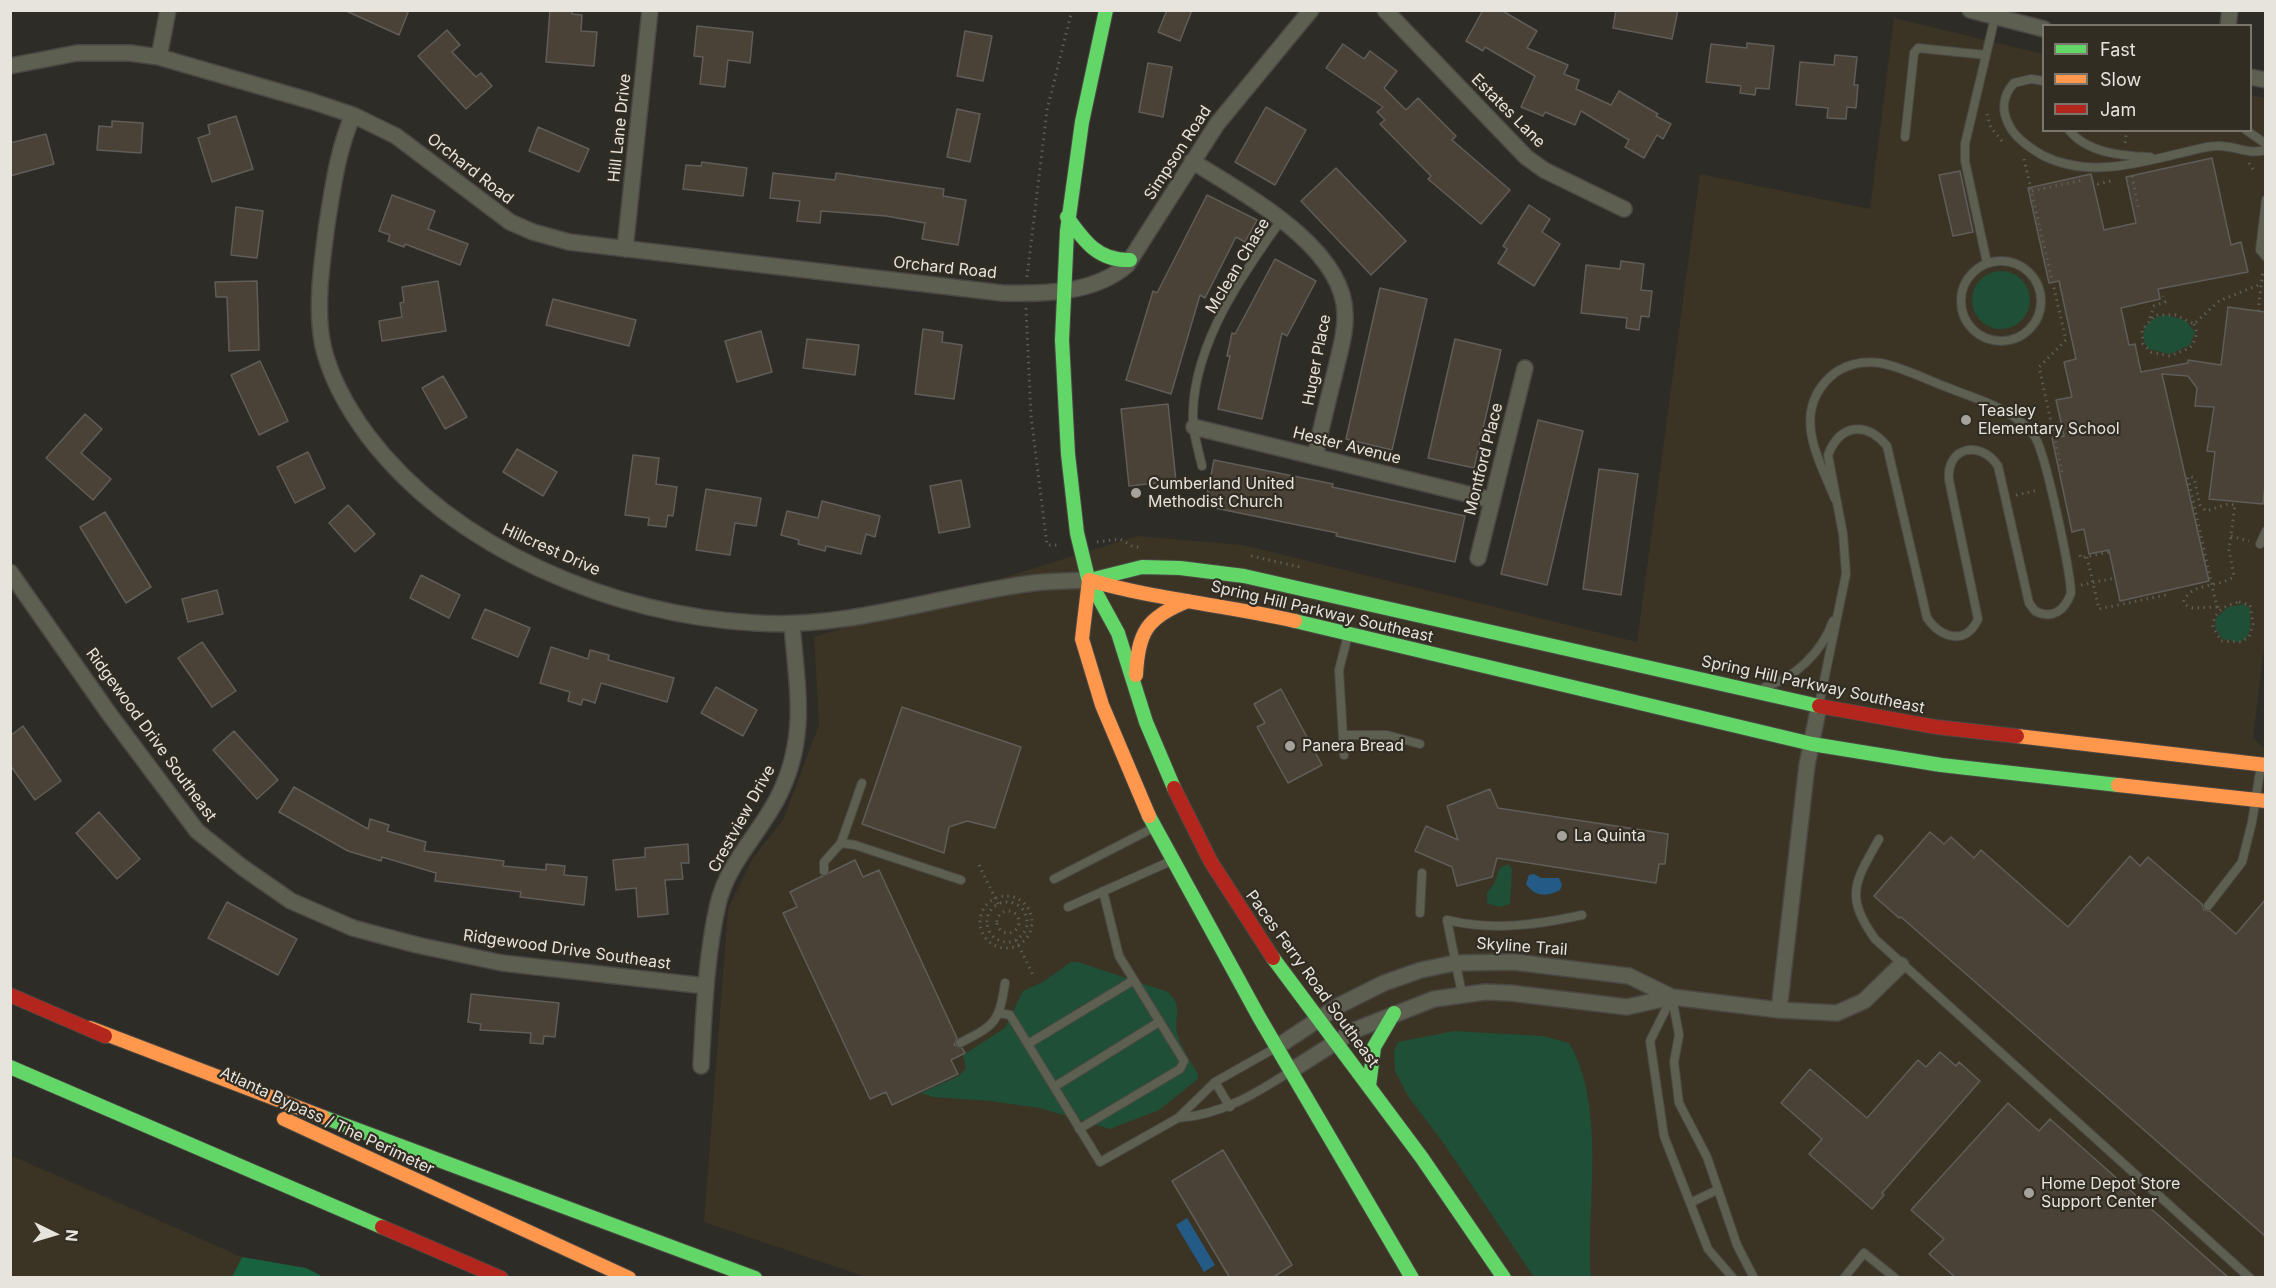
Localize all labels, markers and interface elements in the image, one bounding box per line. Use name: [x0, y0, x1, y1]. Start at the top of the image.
legend: [2042, 24, 2252, 132]
text: Fast: [2100, 39, 2136, 60]
text: Slow: [2100, 69, 2141, 90]
street label: Estates Lane: [1467, 70, 1549, 152]
street label: Hill Lane Drive: [605, 73, 635, 183]
text: Jam: [2100, 99, 2136, 120]
street label: Simpson Road: [1140, 102, 1216, 204]
street label: Orchard Road: [423, 129, 517, 209]
street label: Mclean Chase: [1202, 215, 1274, 317]
street label: Orchard Road: [892, 253, 998, 283]
street label: Huger Place: [1299, 313, 1335, 407]
street label: Montford Place: [1461, 401, 1507, 517]
place label: Teasley Elementary School: [1978, 401, 2120, 439]
marker: Teasley Elementary School: [1959, 413, 1973, 427]
street label: Hester Avenue: [1291, 423, 1403, 469]
place label: Cumberland United Methodist Church: [1148, 474, 1295, 512]
marker: Cumberland United Methodist Church: [1129, 486, 1143, 500]
street label: Hillcrest Drive: [499, 520, 603, 580]
street label: Spring Hill Parkway Southeast: [1209, 577, 1435, 647]
street label: Ridgewood Drive Southeast: [82, 645, 220, 825]
street label: Spring Hill Parkway Southeast: [1700, 652, 1926, 718]
place label: Panera Bread: [1302, 736, 1404, 756]
marker: Panera Bread: [1283, 739, 1297, 753]
street label: Crestview Drive: [705, 762, 779, 876]
place label: La Quinta: [1574, 826, 1646, 846]
marker: La Quinta: [1555, 829, 1569, 843]
street label: Paces Ferry Road Southeast: [1241, 887, 1383, 1071]
street label: Ridgewood Drive Southeast: [462, 926, 672, 974]
street label: Skyline Trail: [1476, 934, 1568, 960]
street label: Atlanta Bypass / The Perimeter: [217, 1063, 437, 1179]
place label: Home Depot Store Support Center: [2041, 1174, 2180, 1212]
marker: Home Depot Store Support Center: [2022, 1186, 2036, 1200]
north arrow: [24, 1204, 84, 1264]
text: N: [61, 1229, 82, 1243]

